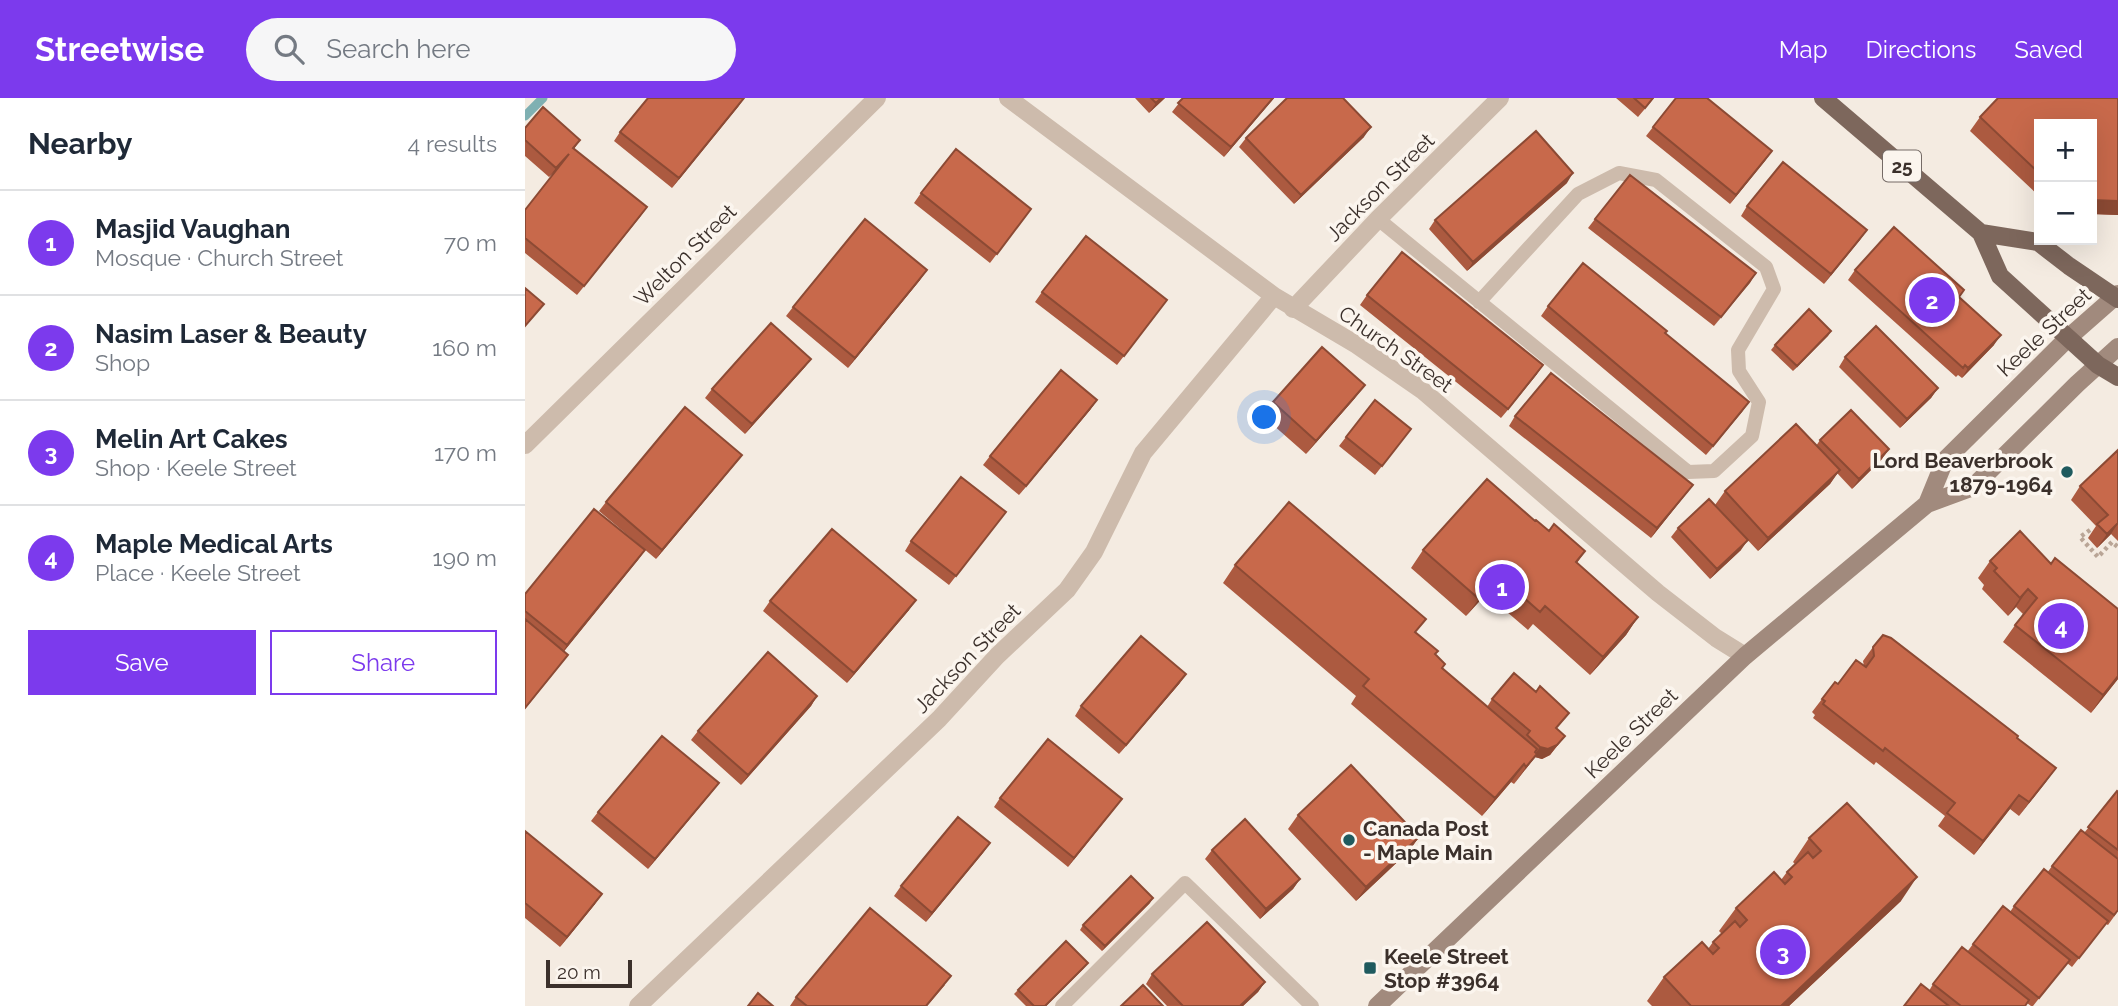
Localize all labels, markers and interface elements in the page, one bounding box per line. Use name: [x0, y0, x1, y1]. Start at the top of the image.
search box: [246, 18, 736, 81]
text: Streetwise: [35, 30, 204, 69]
icon: search: [270, 30, 308, 68]
text: Search here: [326, 34, 471, 64]
text: Map: [1779, 35, 1828, 64]
text: Directions: [1866, 35, 1976, 64]
text: Saved: [2014, 35, 2083, 64]
map controls: [2034, 119, 2097, 245]
button: +: [2034, 119, 2097, 182]
text: Nearby: [28, 126, 132, 161]
street label: Jackson Street: [1321, 128, 1439, 246]
text: 4 results: [408, 130, 497, 157]
road number: 25: [1883, 150, 1921, 181]
button: −: [2034, 182, 2097, 245]
street label: Welton Street: [629, 199, 741, 311]
text: Masjid Vaughan: [95, 214, 291, 244]
text: 1: [45, 229, 57, 256]
text: 70 m: [444, 229, 497, 256]
text: Mosque · Church Street: [95, 244, 343, 271]
pin: 2: [1909, 274, 1955, 326]
street label: Keele Street: [1992, 282, 2096, 382]
street label: Church Street: [1334, 300, 1458, 398]
text: Nasim Laser & Beauty: [95, 319, 367, 349]
text: 2: [45, 334, 57, 361]
text: 160 m: [432, 334, 497, 361]
text: Shop: [95, 349, 150, 376]
your location: [1247, 400, 1281, 434]
text: Melin Art Cakes: [95, 424, 288, 454]
text: 3: [45, 439, 57, 466]
text: 170 m: [434, 439, 497, 466]
place label: Lord Beaverbrook 1879-1964: [1873, 448, 2053, 497]
text: Shop · Keele Street: [95, 454, 297, 481]
marker: Lord Beaverbrook 1879-1964: [2059, 464, 2075, 480]
text: Maple Medical Arts: [95, 529, 333, 559]
text: 4: [44, 544, 58, 571]
text: 190 m: [433, 544, 497, 571]
text: Place · Keele Street: [95, 559, 301, 586]
pin: 1: [1479, 561, 1525, 613]
street label: Jackson Street: [909, 598, 1025, 718]
pin: 4: [2038, 600, 2084, 652]
button: Save: [28, 630, 256, 695]
button: Share: [270, 630, 497, 695]
street label: Keele Street: [1579, 683, 1683, 783]
place label: Canada Post - Maple Main: [1363, 816, 1493, 865]
marker: Canada Post - Maple Main: [1341, 832, 1357, 848]
pin: 3: [1760, 926, 1806, 978]
place label: Keele Street Stop #3964: [1384, 944, 1509, 993]
scale bar: [546, 957, 632, 989]
marker: Keele Street Stop #3964: [1362, 960, 1378, 976]
text: 20 m: [557, 961, 601, 983]

